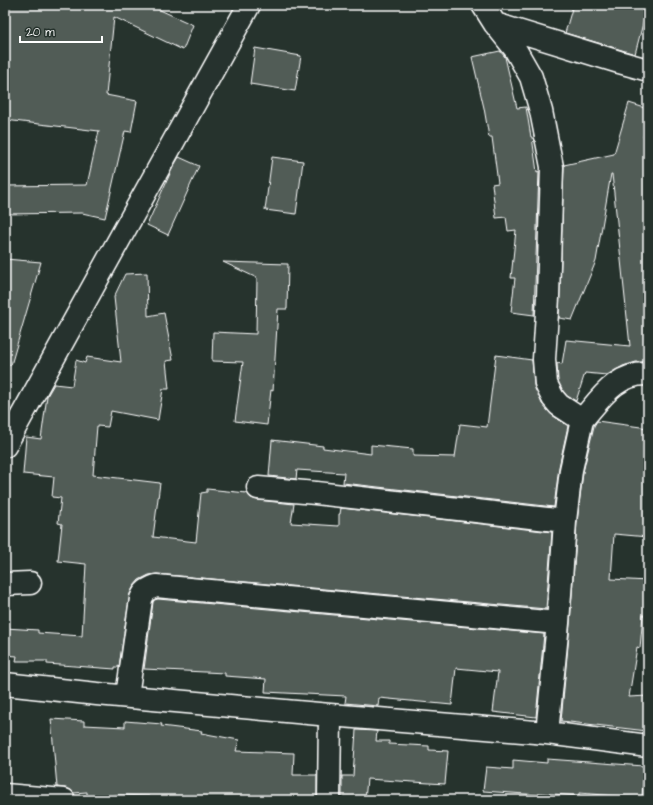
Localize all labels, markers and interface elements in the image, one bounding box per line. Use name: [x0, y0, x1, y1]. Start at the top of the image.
scale bar: [20, 18, 102, 44]
text: 20 m: [26, 24, 55, 41]

